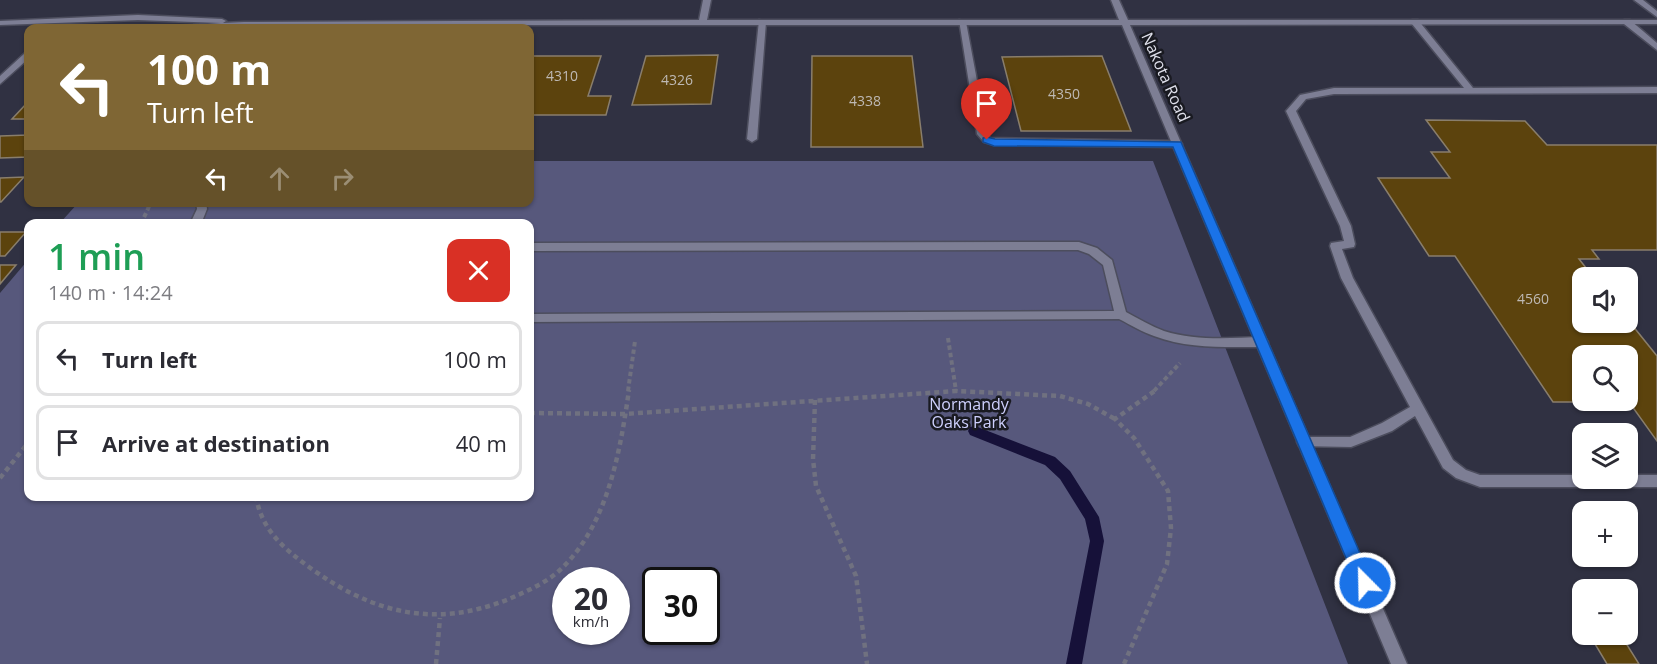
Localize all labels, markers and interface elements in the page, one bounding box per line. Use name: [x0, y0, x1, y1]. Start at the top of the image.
street label: Nakota Road: [1136, 29, 1196, 125]
text: 100 m: [147, 40, 271, 97]
icon: left: [48, 48, 126, 126]
house number: 4310: [546, 66, 578, 85]
house number: 4326: [661, 70, 693, 89]
pin: [961, 78, 1012, 140]
house number: 4350: [1048, 84, 1080, 103]
icon: arrive: [970, 87, 1003, 120]
house number: 4338: [849, 91, 881, 110]
text: Turn left: [147, 94, 254, 131]
icon: left: [200, 162, 233, 195]
icon: ahead: [263, 162, 296, 195]
icon: right: [326, 162, 359, 195]
text: 1 min: [48, 232, 145, 281]
button: close: [447, 239, 510, 302]
map controls: [1572, 267, 1638, 645]
button: sound: [1572, 267, 1638, 333]
text: 140 m · 14:24: [48, 279, 173, 306]
house number: 4560: [1517, 289, 1549, 308]
icon: left: [51, 342, 84, 375]
text: Turn left: [102, 344, 197, 374]
text: 100 m: [443, 344, 507, 374]
button: search: [1572, 345, 1638, 411]
park label: Normandy Oaks Park: [929, 393, 1010, 433]
button: layers: [1572, 423, 1638, 489]
icon: arrive: [51, 426, 84, 459]
text: Arrive at destination: [102, 428, 330, 458]
text: 40 m: [456, 428, 507, 458]
button: +: [1572, 501, 1638, 567]
position arrow: [1333, 551, 1397, 615]
speed limit sign: 30: [642, 567, 720, 645]
text: 20: [574, 578, 608, 619]
button: −: [1572, 579, 1638, 645]
text: km/h: [573, 611, 609, 631]

